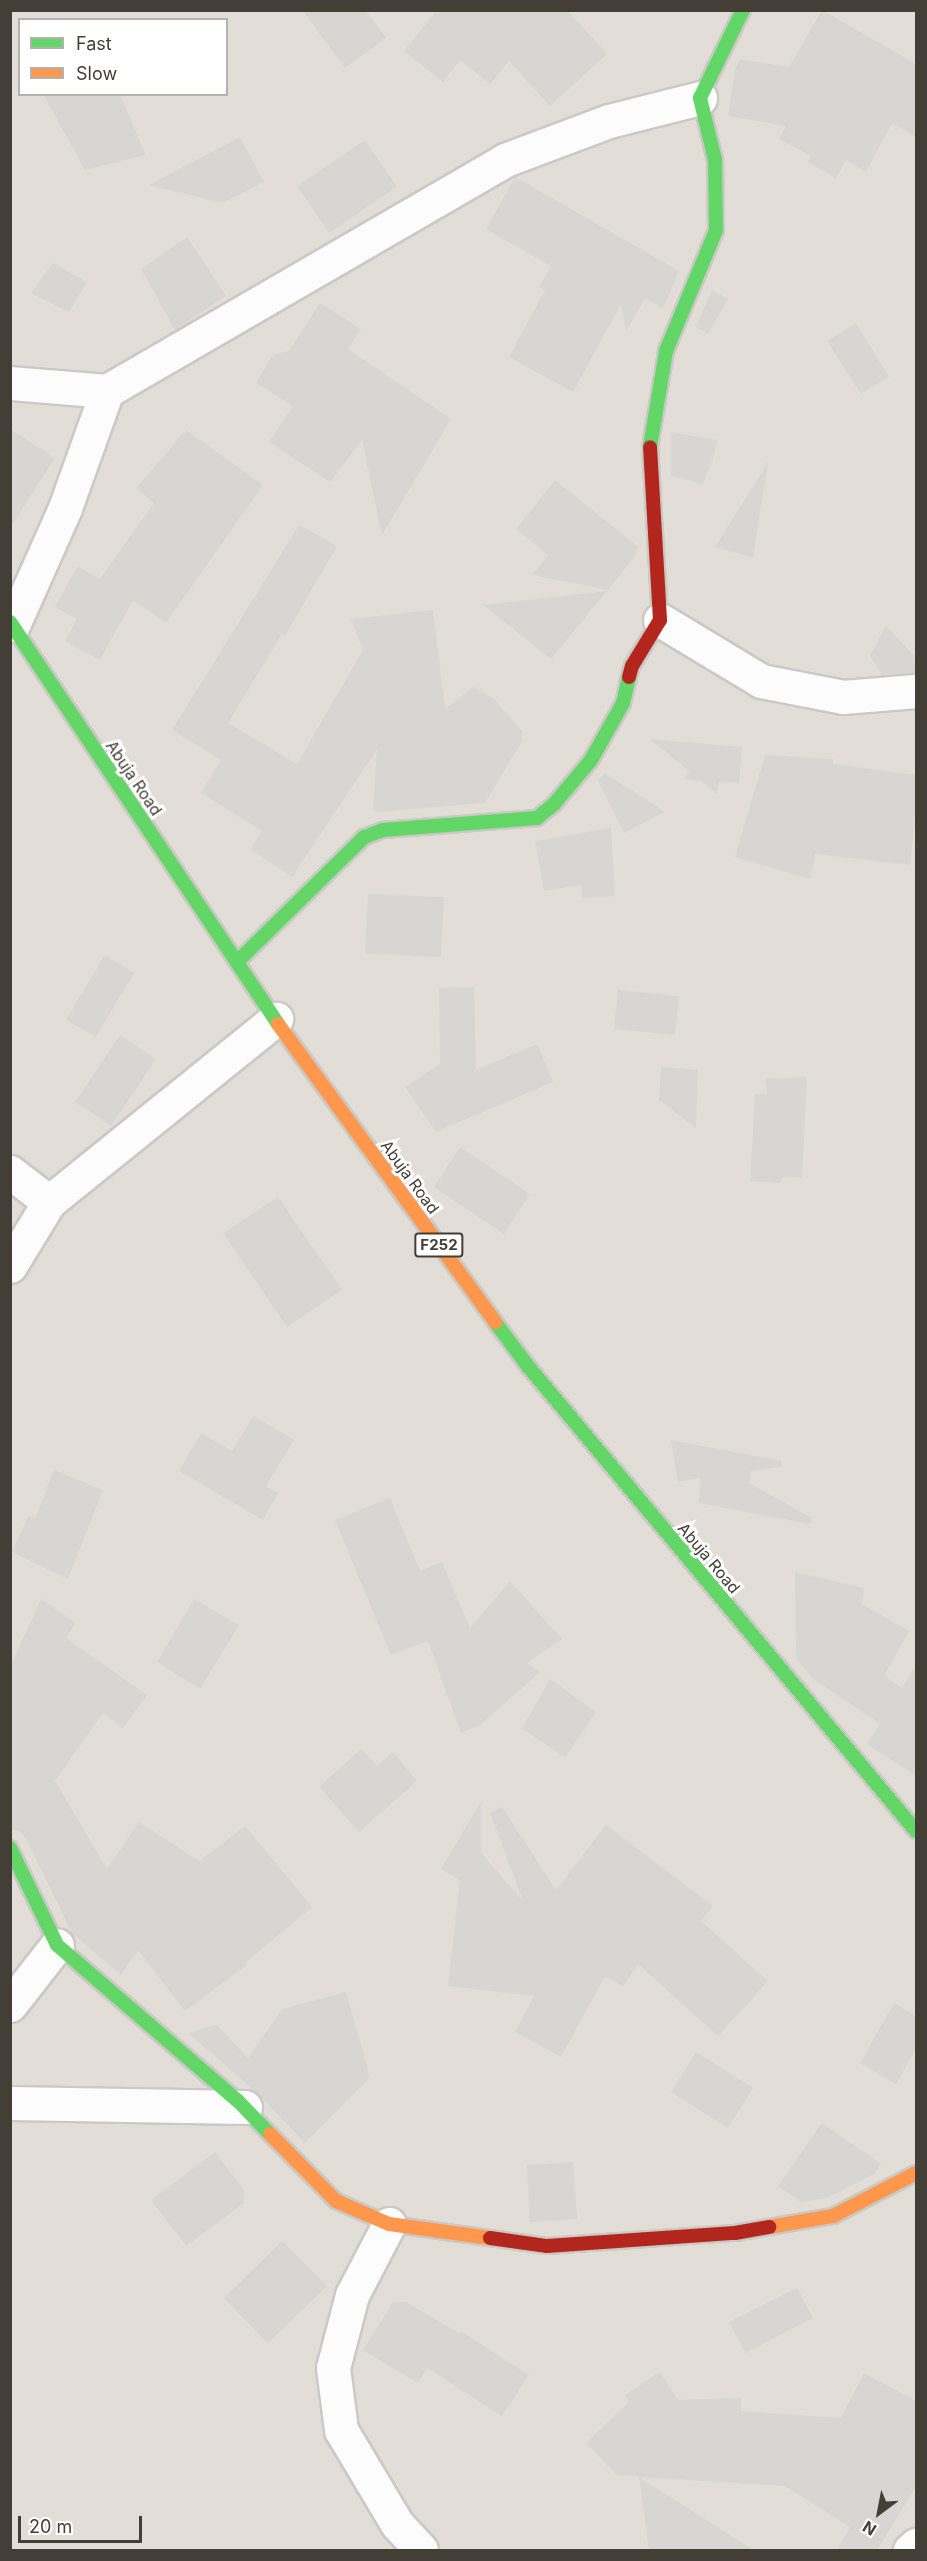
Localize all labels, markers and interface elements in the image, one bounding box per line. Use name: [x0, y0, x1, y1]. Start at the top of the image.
legend: [18, 18, 228, 96]
text: Fast: [76, 33, 112, 54]
text: Slow: [76, 63, 117, 84]
street label: Abuja Road: [102, 737, 166, 819]
street label: Abuja Road: [377, 1136, 443, 1218]
road number: F252: [414, 1233, 464, 1257]
street label: Abuja Road: [674, 1519, 744, 1597]
north arrow: [849, 2483, 909, 2543]
scale bar: [21, 2504, 146, 2542]
text: 20 m: [29, 2516, 72, 2537]
text: N: [859, 2517, 880, 2540]

